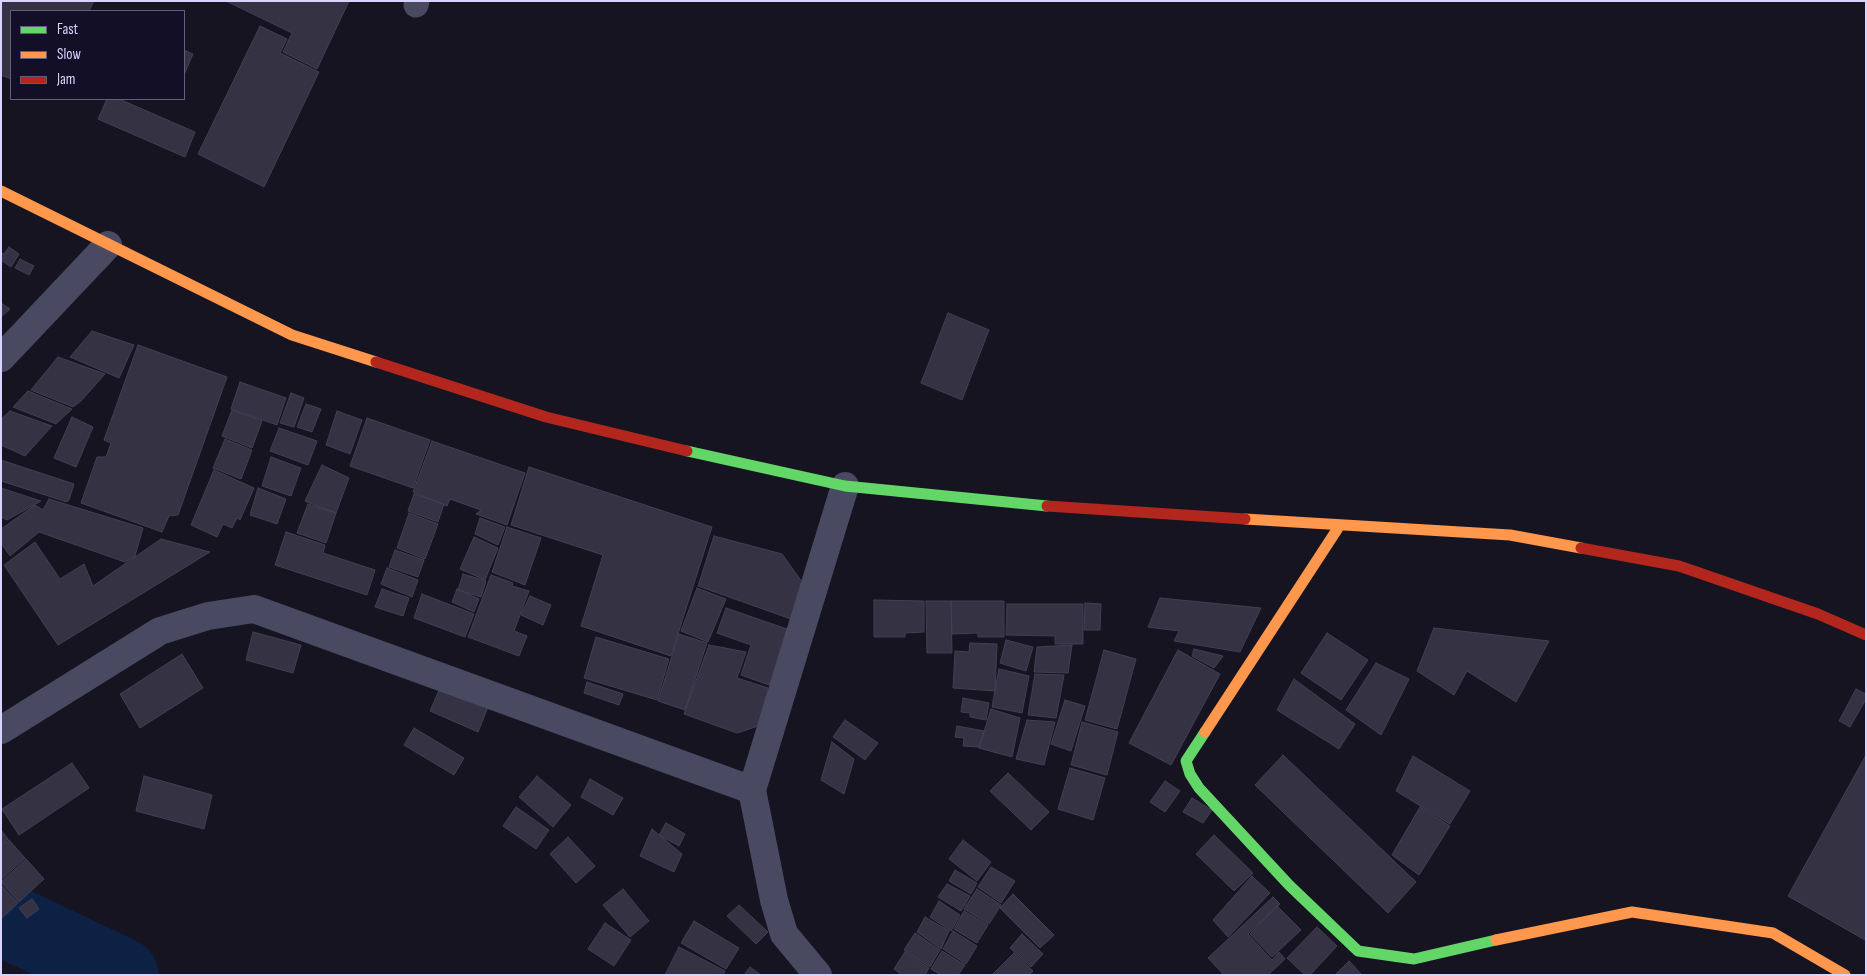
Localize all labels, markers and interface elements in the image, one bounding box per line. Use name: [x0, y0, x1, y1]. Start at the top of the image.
legend: [10, 10, 185, 100]
text: Fast: [57, 20, 78, 39]
text: Slow: [57, 45, 81, 64]
text: Jam: [57, 70, 75, 89]

